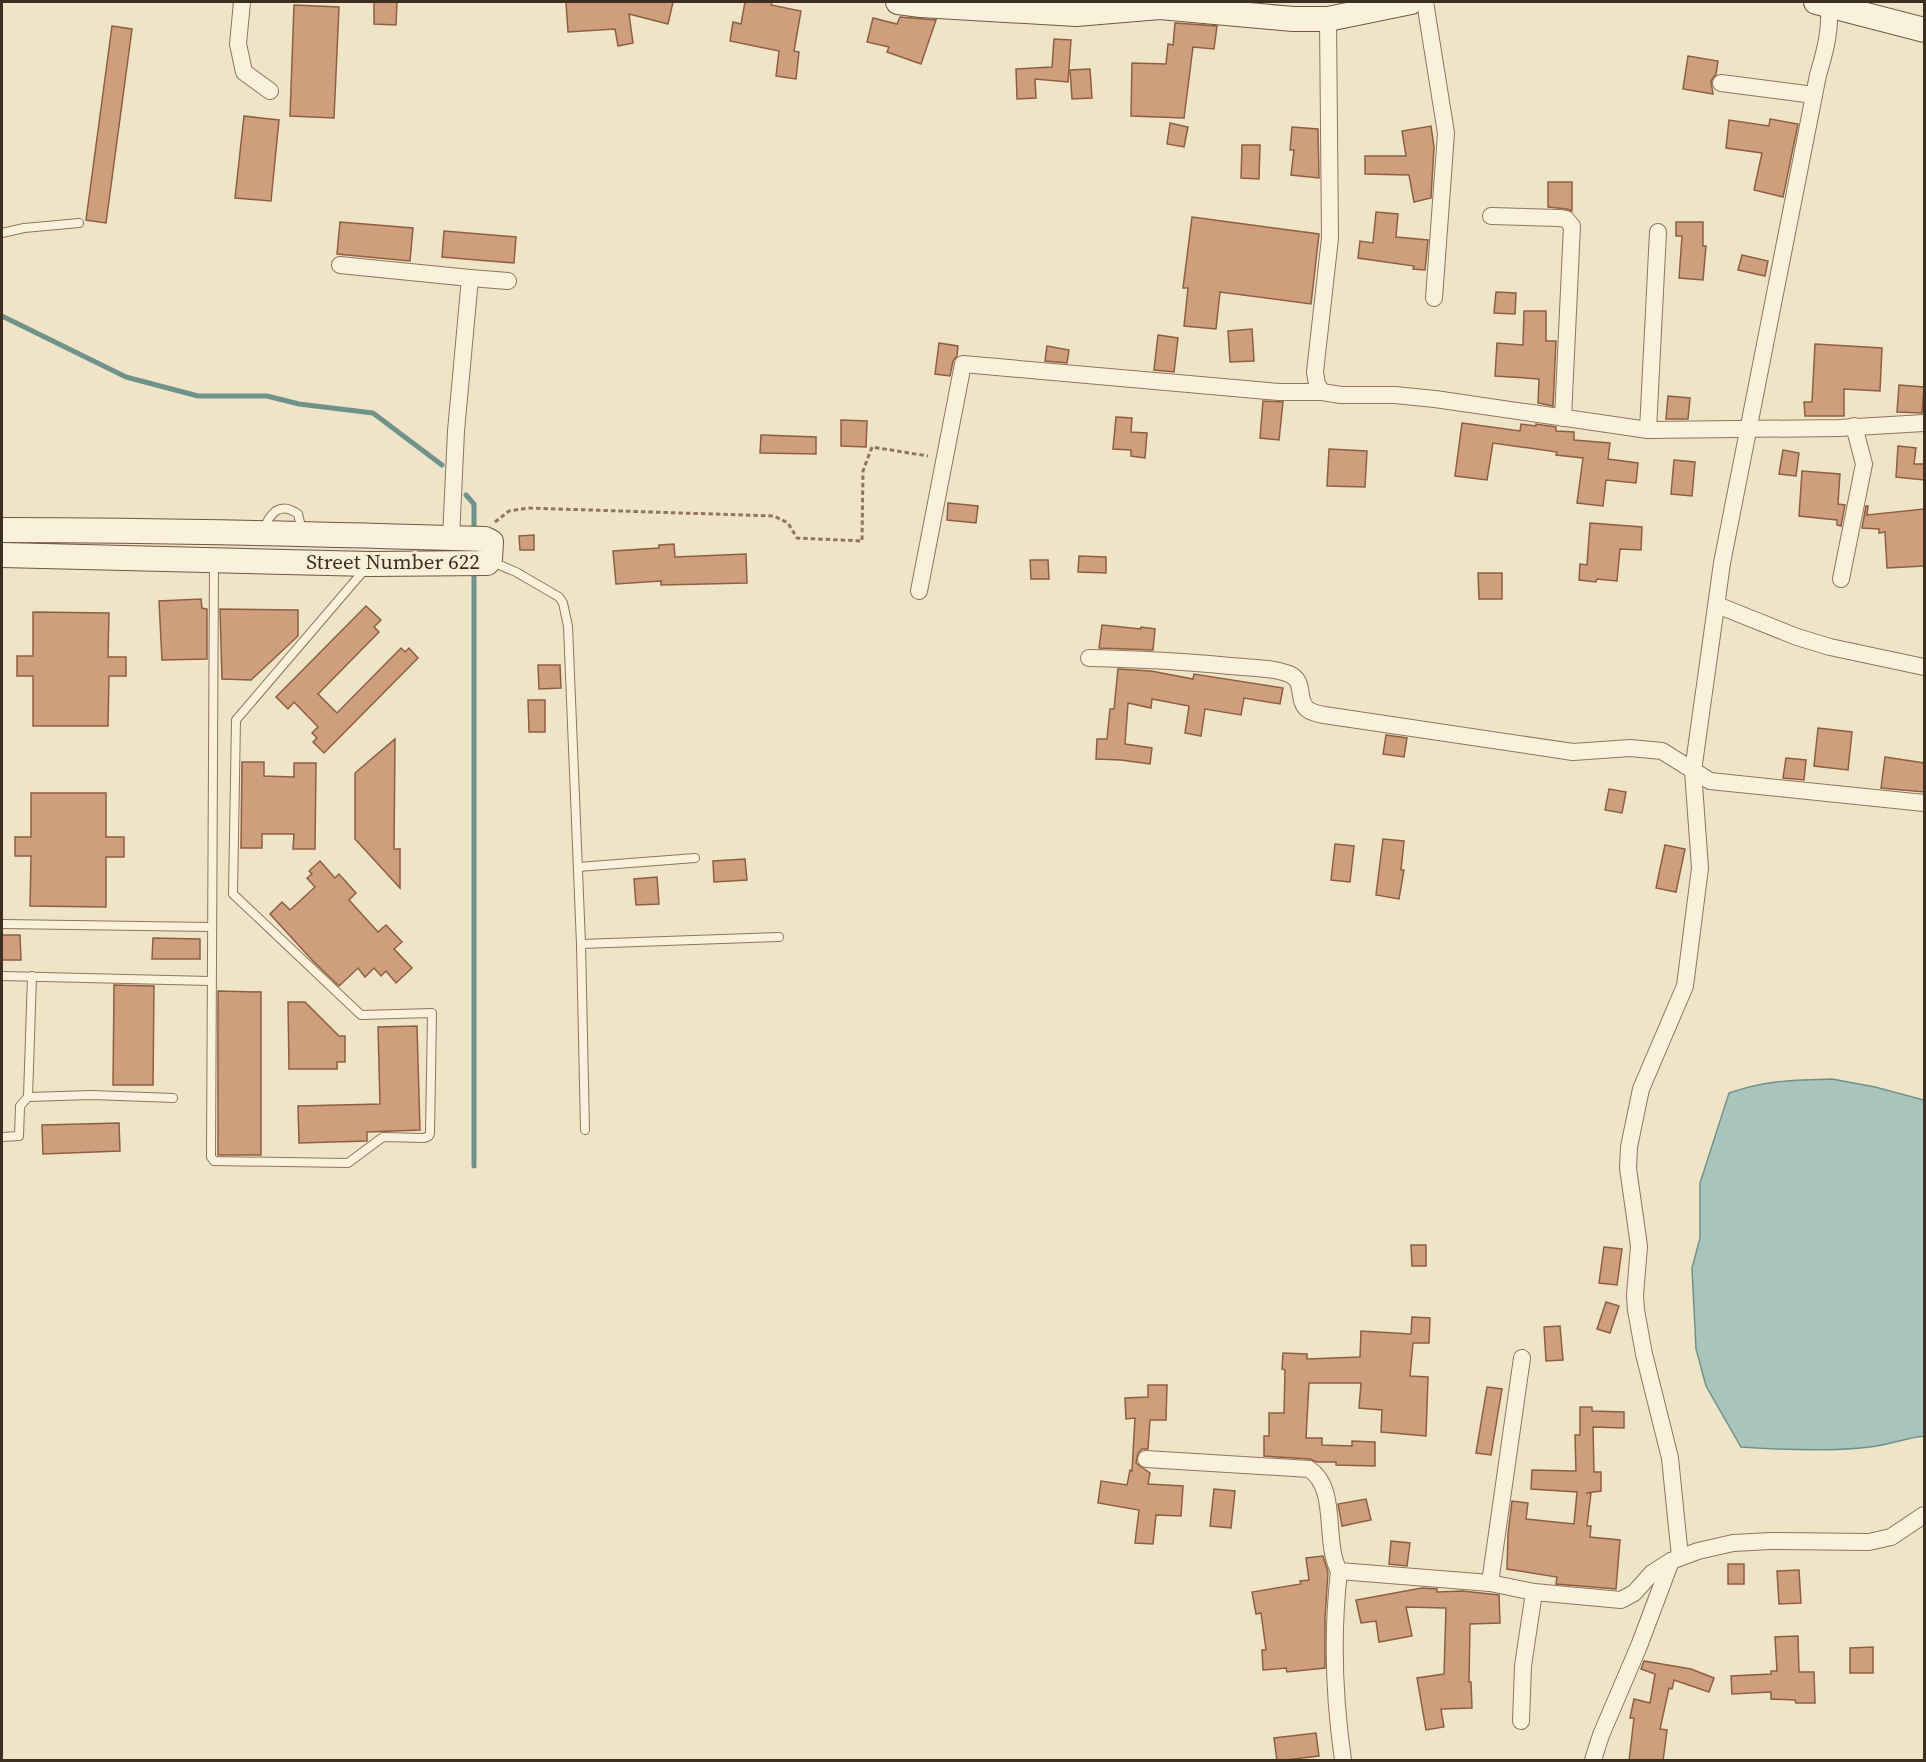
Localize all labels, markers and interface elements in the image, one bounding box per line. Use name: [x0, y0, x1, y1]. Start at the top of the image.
street label: Street Number 622: [306, 547, 480, 576]

